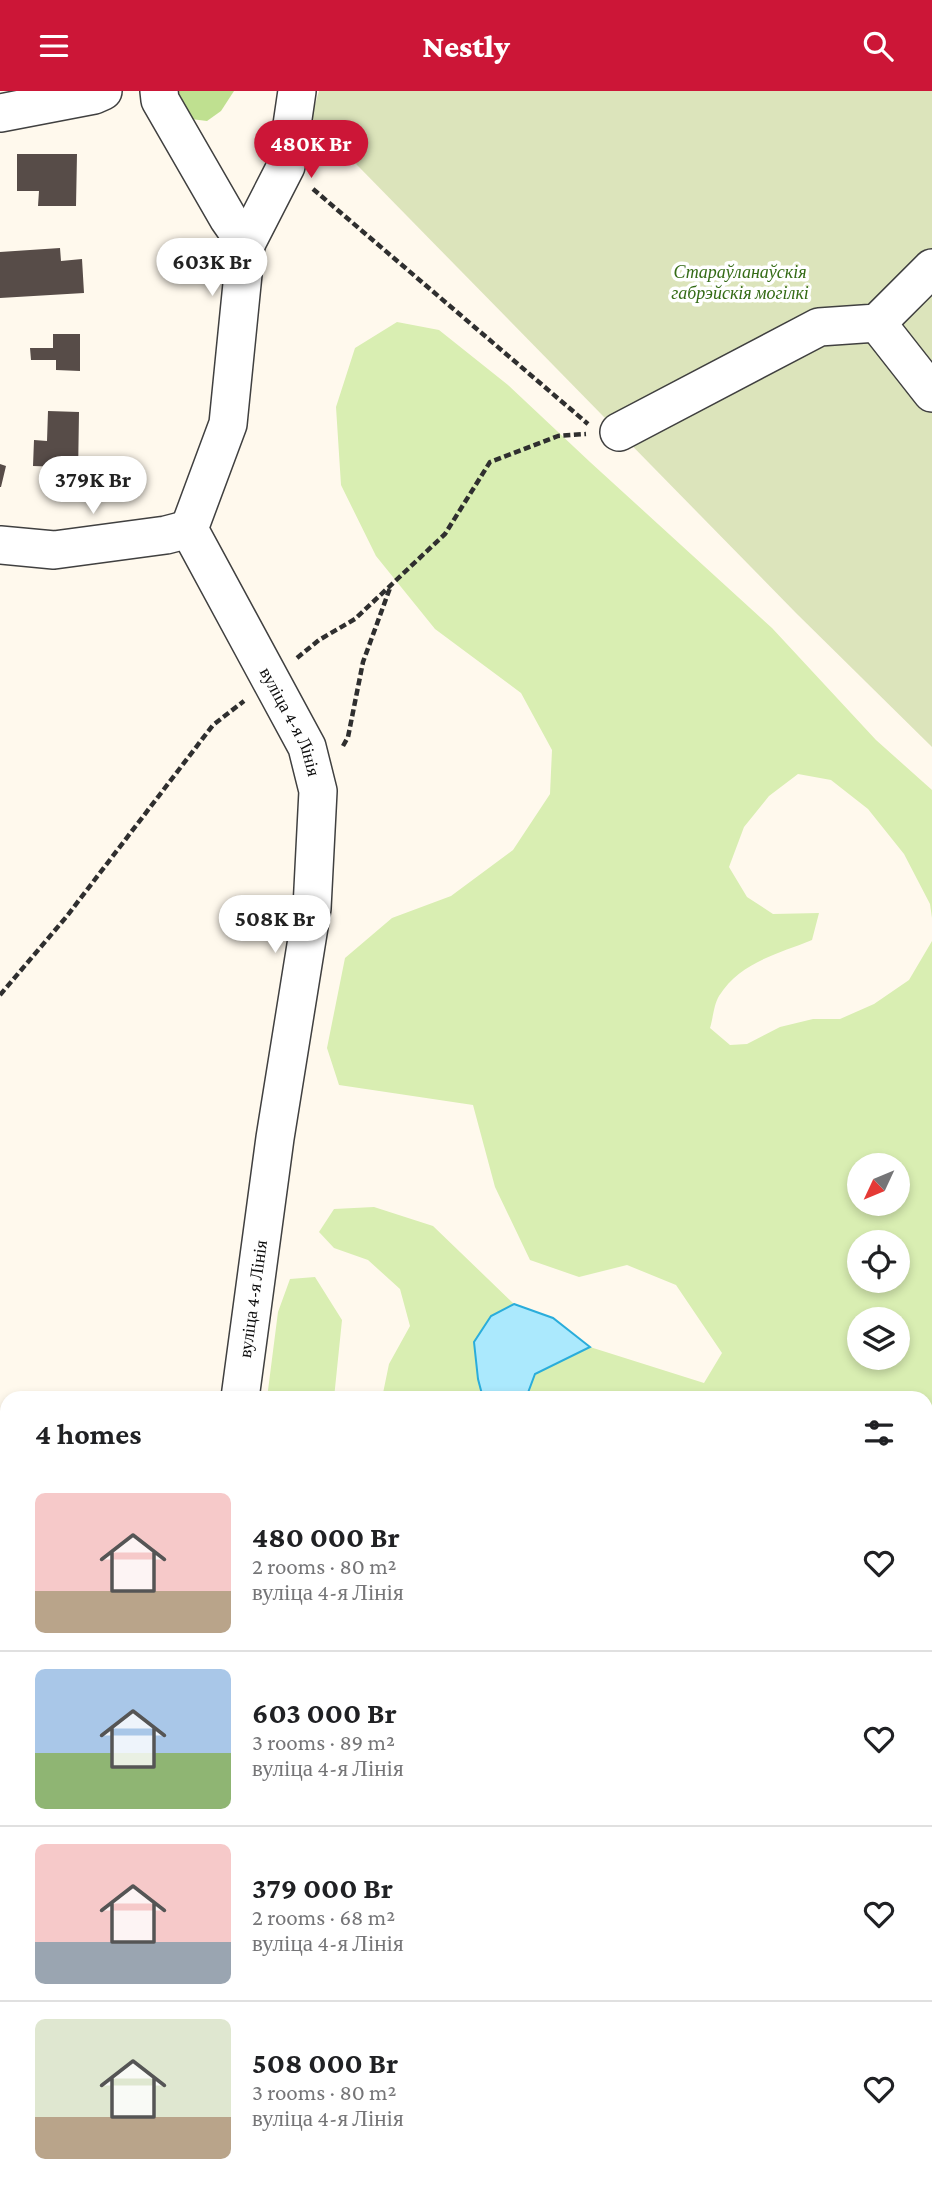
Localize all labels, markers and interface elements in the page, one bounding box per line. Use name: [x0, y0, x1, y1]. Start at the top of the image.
icon: menu: [35, 27, 73, 65]
icon: search: [859, 27, 897, 65]
text: Nestly: [422, 28, 510, 64]
pin: 480K Br: [246, 120, 376, 180]
text: 480K Br: [270, 130, 352, 156]
pin: 603K Br: [147, 239, 277, 298]
text: 603K Br: [172, 248, 252, 274]
park label: Стараўланаўскія габрэйскія могілкі: [671, 262, 809, 303]
pin: 379K Br: [28, 457, 158, 516]
text: 379K Br: [55, 466, 131, 492]
street label: вуліца 4-я Лінія: [256, 664, 324, 778]
pin: 508K Br: [210, 895, 340, 955]
text: 508K Br: [235, 905, 315, 931]
north arrow: [847, 1153, 910, 1216]
map controls: [847, 1153, 910, 1370]
button: locate: [847, 1230, 910, 1293]
street label: вуліца 4-я Лінія: [235, 1239, 271, 1359]
button: layers: [847, 1307, 910, 1370]
icon: filters: [860, 1414, 898, 1452]
text: 4 homes: [35, 1417, 141, 1450]
text: 480 000 Br: [252, 1520, 400, 1553]
icon: home: [91, 1521, 175, 1605]
icon: heart: [860, 1544, 898, 1582]
text: 2 rooms · 80 m²: [252, 1553, 397, 1579]
text: вуліца 4-я Лінія: [252, 1579, 404, 1605]
text: 603 000 Br: [252, 1696, 397, 1729]
icon: home: [91, 1697, 175, 1781]
icon: heart: [860, 1720, 898, 1758]
text: 3 rooms · 89 m²: [252, 1729, 395, 1755]
text: вуліца 4-я Лінія: [252, 1755, 404, 1781]
text: 379 000 Br: [252, 1871, 393, 1904]
icon: home: [91, 1872, 175, 1956]
icon: heart: [860, 1895, 898, 1933]
text: 2 rooms · 68 m²: [252, 1904, 395, 1930]
text: вуліца 4-я Лінія: [252, 1930, 404, 1956]
text: 508 000 Br: [252, 2046, 398, 2079]
icon: home: [91, 2047, 175, 2131]
icon: heart: [860, 2070, 898, 2108]
text: 3 rooms · 80 m²: [252, 2079, 397, 2105]
text: вуліца 4-я Лінія: [252, 2105, 404, 2131]

